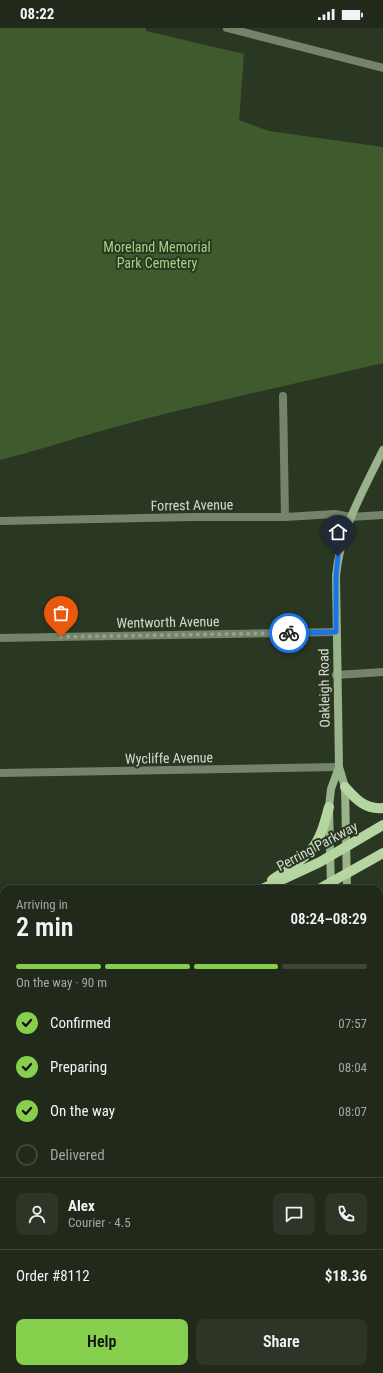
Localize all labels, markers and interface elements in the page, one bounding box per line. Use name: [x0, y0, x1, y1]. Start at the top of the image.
text: 08:22: [20, 5, 54, 23]
park label: Moreland Memorial Park Cemetery: [103, 239, 211, 271]
street label: Forrest Avenue: [151, 496, 234, 514]
pin: [321, 515, 355, 556]
icon: home: [327, 521, 349, 543]
pin: [44, 596, 78, 637]
icon: bag: [50, 602, 72, 624]
street label: Wentworth Avenue: [116, 613, 220, 631]
courier: [269, 613, 309, 653]
icon: bike: [278, 622, 300, 644]
street label: Oakleigh Road: [315, 648, 333, 728]
street label: Wycliffe Avenue: [125, 749, 214, 767]
street label: Perring Parkway: [274, 818, 360, 874]
text: Arriving in: [16, 897, 68, 912]
text: 08:24–08:29: [290, 910, 367, 928]
text: 2 min: [16, 912, 74, 942]
text: On the way · 90 m: [16, 975, 107, 990]
icon: check: [16, 1012, 38, 1034]
text: Confirmed: [50, 1014, 111, 1032]
text: 07:57: [338, 1016, 367, 1031]
icon: check: [16, 1056, 38, 1078]
text: Preparing: [50, 1058, 107, 1076]
text: 08:04: [338, 1060, 367, 1075]
icon: check: [16, 1100, 38, 1122]
text: On the way: [50, 1102, 115, 1120]
text: 08:07: [338, 1104, 367, 1119]
text: Delivered: [50, 1146, 105, 1164]
button: person: [16, 1193, 58, 1235]
button: chat: [273, 1193, 315, 1235]
button: phone: [325, 1193, 367, 1235]
text: Alex: [68, 1197, 95, 1215]
text: Courier · 4.5: [68, 1215, 131, 1230]
text: Order #8112: [16, 1267, 90, 1285]
text: $18.36: [325, 1267, 367, 1285]
button: Help: [16, 1319, 188, 1365]
button: Share: [196, 1319, 367, 1365]

